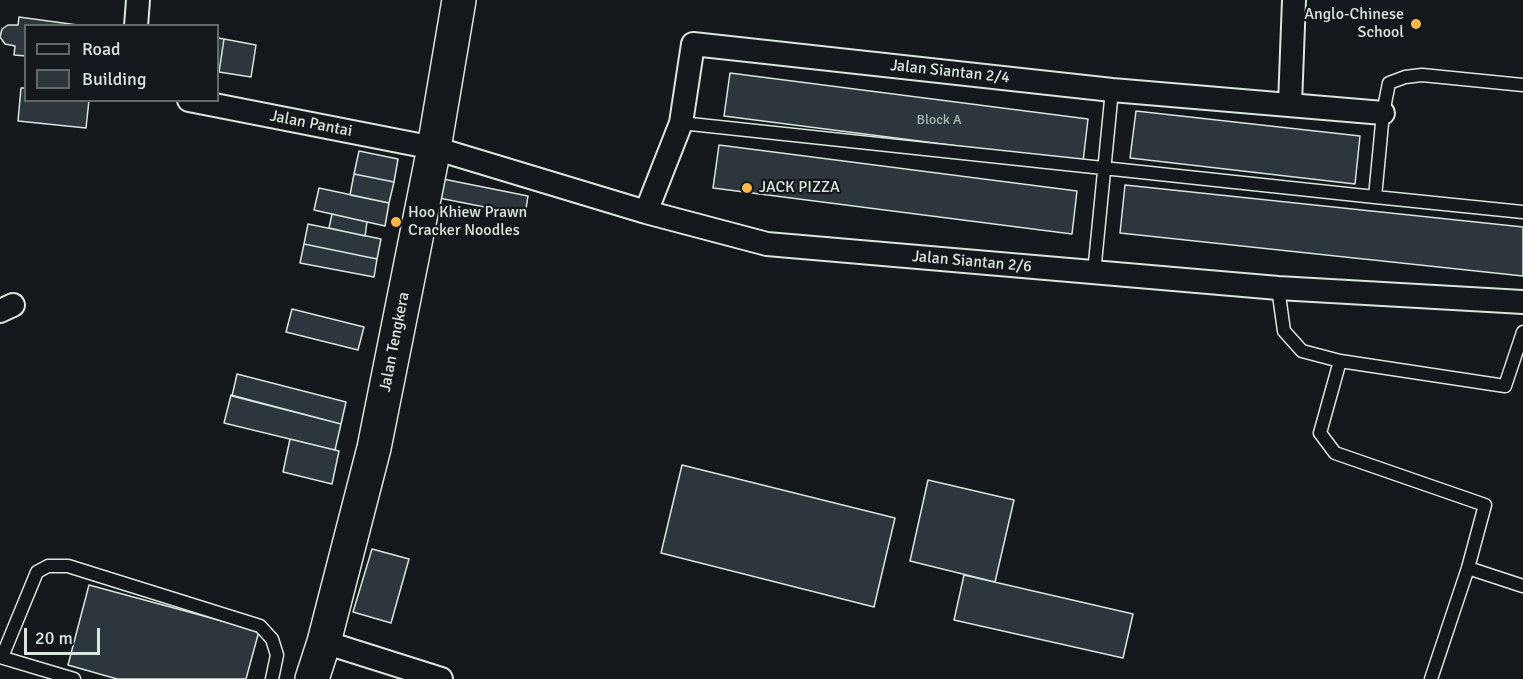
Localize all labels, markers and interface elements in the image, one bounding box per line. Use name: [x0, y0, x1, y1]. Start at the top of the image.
place label: Anglo-Chinese School: [1304, 5, 1404, 43]
marker: Anglo-Chinese School: [1409, 17, 1423, 31]
legend: [24, 24, 219, 102]
text: Road: [82, 38, 121, 60]
street label: Jalan Siantan 2/4: [889, 56, 1011, 88]
text: Building: [82, 68, 146, 90]
street label: Jalan Pantai: [268, 107, 354, 141]
house number: Block A: [917, 112, 961, 128]
place label: JACK PIZZA: [759, 178, 840, 198]
marker: JACK PIZZA: [740, 181, 754, 195]
place label: Hoo Khiew Prawn Cracker Noodles: [408, 203, 527, 241]
marker: Hoo Khiew Prawn Cracker Noodles: [389, 215, 403, 229]
street label: Jalan Siantan 2/6: [911, 247, 1033, 277]
street label: Jalan Tengkera: [376, 290, 414, 394]
scale bar: [27, 616, 104, 654]
text: 20 m: [35, 627, 73, 649]

